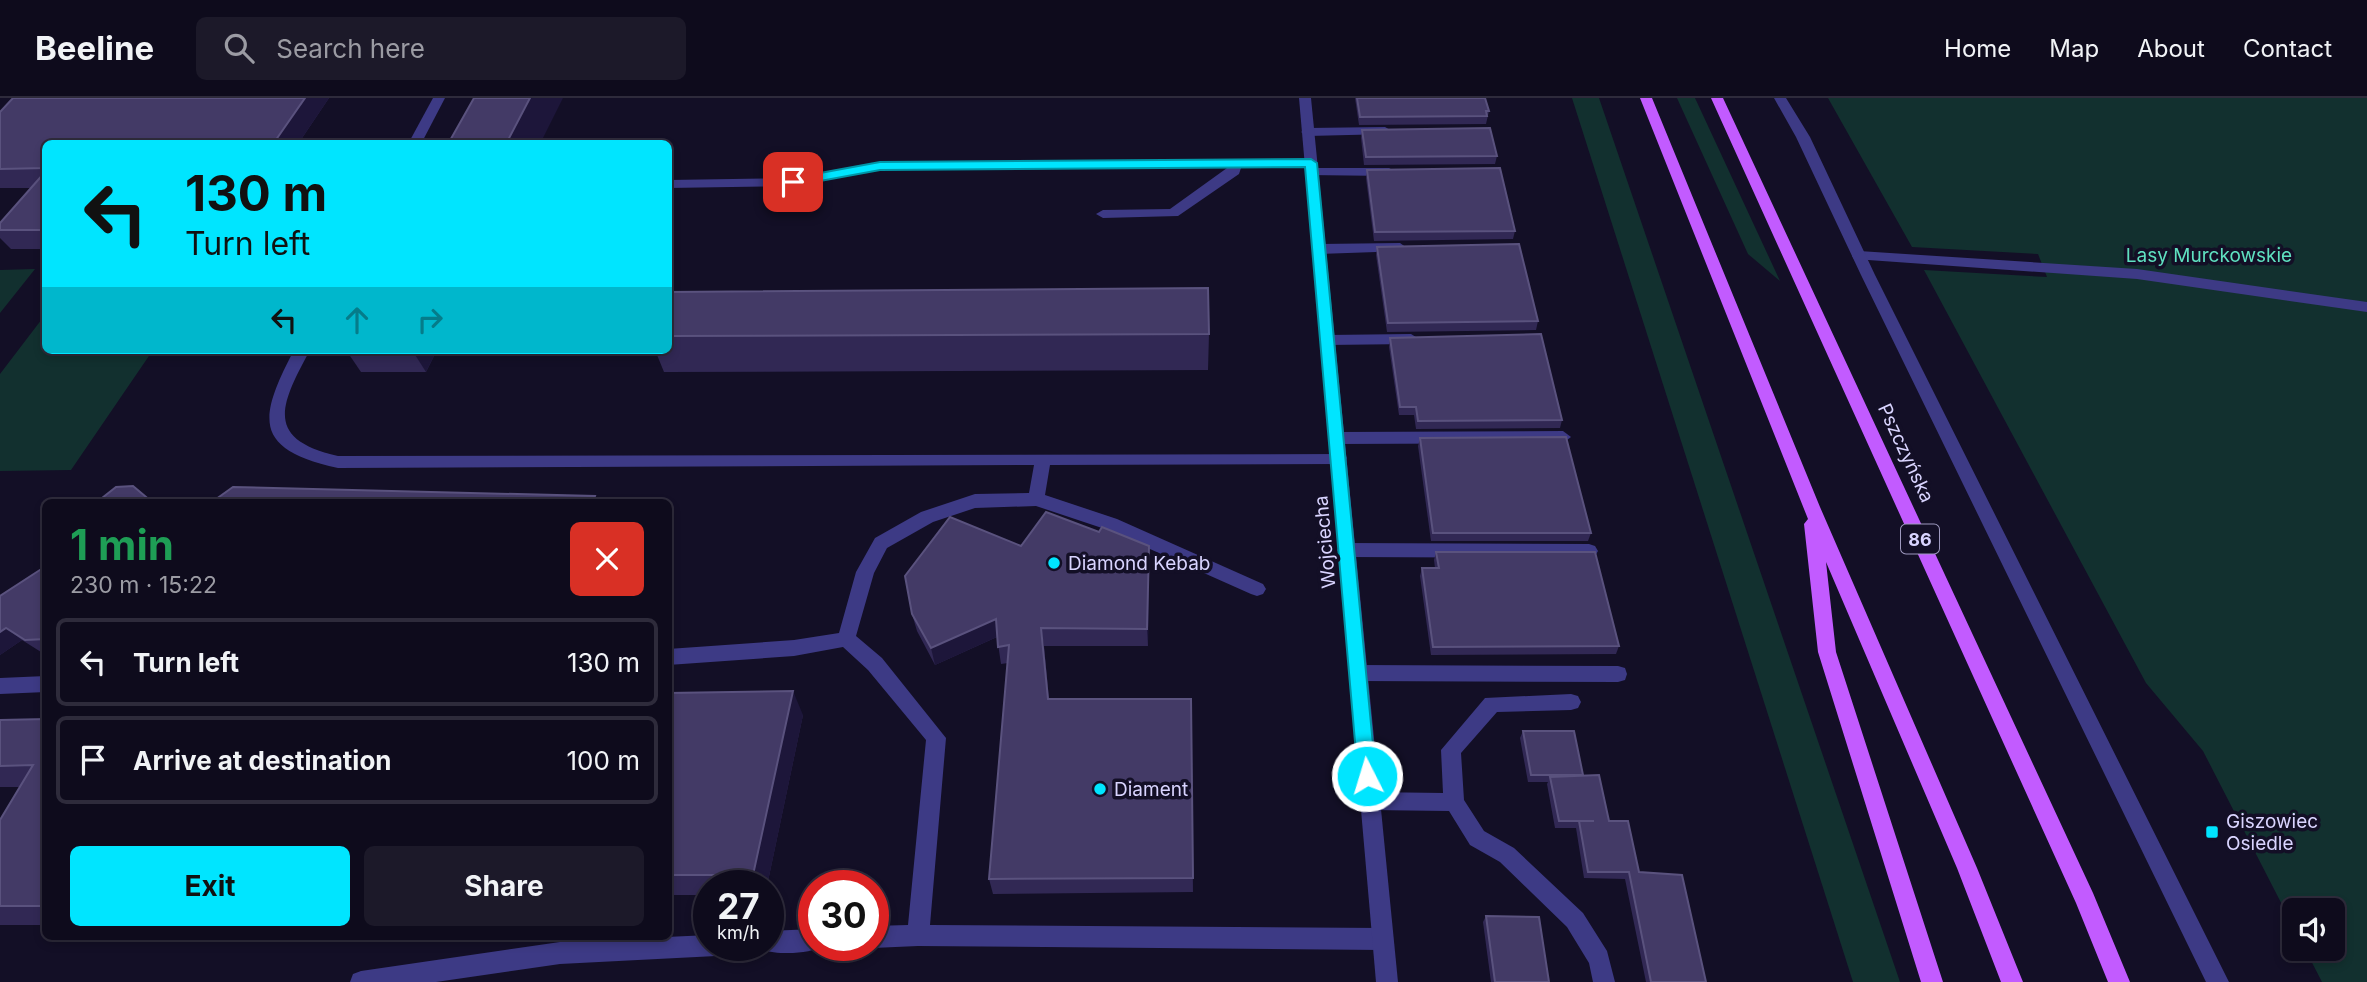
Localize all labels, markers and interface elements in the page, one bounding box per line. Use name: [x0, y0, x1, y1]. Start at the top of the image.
search box: [196, 17, 686, 80]
text: Beeline: [35, 28, 154, 68]
icon: search: [220, 29, 258, 67]
text: Search here: [276, 33, 425, 64]
text: Home: [1944, 34, 2011, 63]
text: Map: [2049, 34, 2099, 63]
text: About: [2137, 34, 2205, 63]
text: Contact: [2243, 34, 2332, 63]
pin: [763, 152, 823, 212]
icon: arrive: [774, 163, 812, 201]
text: 130 m: [185, 164, 327, 223]
icon: left: [70, 168, 161, 259]
text: Turn left: [185, 224, 310, 263]
park label: Lasy Murckowskie: [2126, 244, 2292, 267]
icon: left: [265, 301, 303, 339]
icon: ahead: [338, 301, 376, 339]
icon: right: [411, 301, 449, 339]
street label: Pszczyńska: [1873, 400, 1939, 506]
street label: Wojciecha: [1309, 495, 1341, 589]
text: 1 min: [70, 519, 174, 570]
button: close: [570, 522, 644, 596]
road number: 86: [1901, 524, 1939, 554]
place label: Diamond Kebab: [1068, 552, 1210, 575]
marker: Diamond Kebab: [1046, 555, 1062, 571]
text: 230 m · 15:22: [70, 571, 217, 599]
icon: left: [74, 643, 112, 681]
text: Turn left: [133, 647, 239, 678]
text: 130 m: [567, 647, 640, 678]
position arrow: [1330, 739, 1404, 813]
icon: arrive: [74, 741, 112, 779]
text: Arrive at destination: [133, 745, 392, 776]
text: 100 m: [567, 745, 640, 776]
place label: Diament: [1114, 778, 1188, 801]
marker: Diament: [1092, 781, 1108, 797]
place label: Giszowiec Osiedle: [2226, 810, 2318, 855]
marker: Giszowiec Osiedle: [2204, 824, 2220, 840]
button: Exit: [70, 846, 350, 926]
button: Share: [364, 846, 644, 926]
speed limit sign: 30: [798, 870, 889, 961]
text: 27: [717, 885, 760, 927]
map controls: [2282, 898, 2345, 961]
button: sound: [2282, 898, 2345, 961]
text: km/h: [717, 922, 760, 943]

